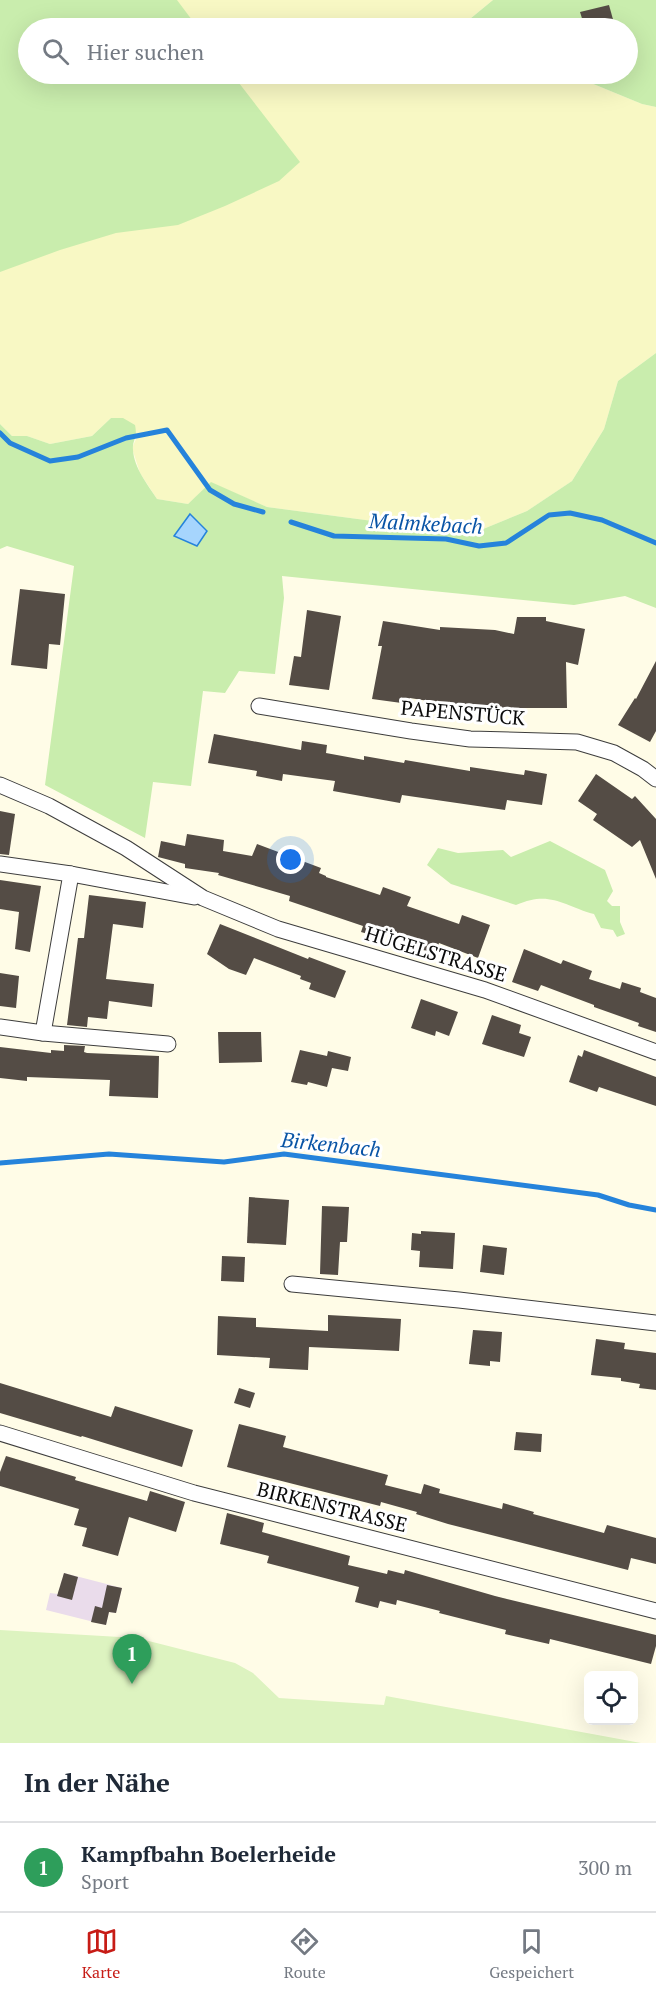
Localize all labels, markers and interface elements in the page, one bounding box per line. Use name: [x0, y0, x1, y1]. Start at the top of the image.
search box: [18, 18, 638, 84]
icon: search: [39, 35, 72, 68]
text: Hier suchen: [87, 37, 204, 66]
water label: Malmkebach: [367, 506, 484, 540]
street label: PAPENSTÜCK: [400, 694, 526, 731]
your location: [276, 845, 305, 874]
street label: HÜGELSTRASSE: [362, 919, 510, 988]
water label: Birkenbach: [279, 1125, 382, 1163]
street label: BIRKENSTRASSE: [254, 1475, 410, 1538]
pin: 1: [112, 1634, 152, 1684]
map controls: [584, 1671, 638, 1725]
button: locate: [584, 1671, 638, 1725]
text: In der Nähe: [24, 1765, 170, 1799]
text: Kampfbahn Boelerheide: [81, 1839, 336, 1868]
text: 1: [38, 1854, 49, 1881]
text: 300 m: [578, 1854, 632, 1881]
text: Sport: [81, 1868, 129, 1895]
tab: Karte: [82, 1925, 120, 1983]
tab: Route: [284, 1925, 326, 1983]
tab: Gespeichert: [489, 1925, 574, 1983]

